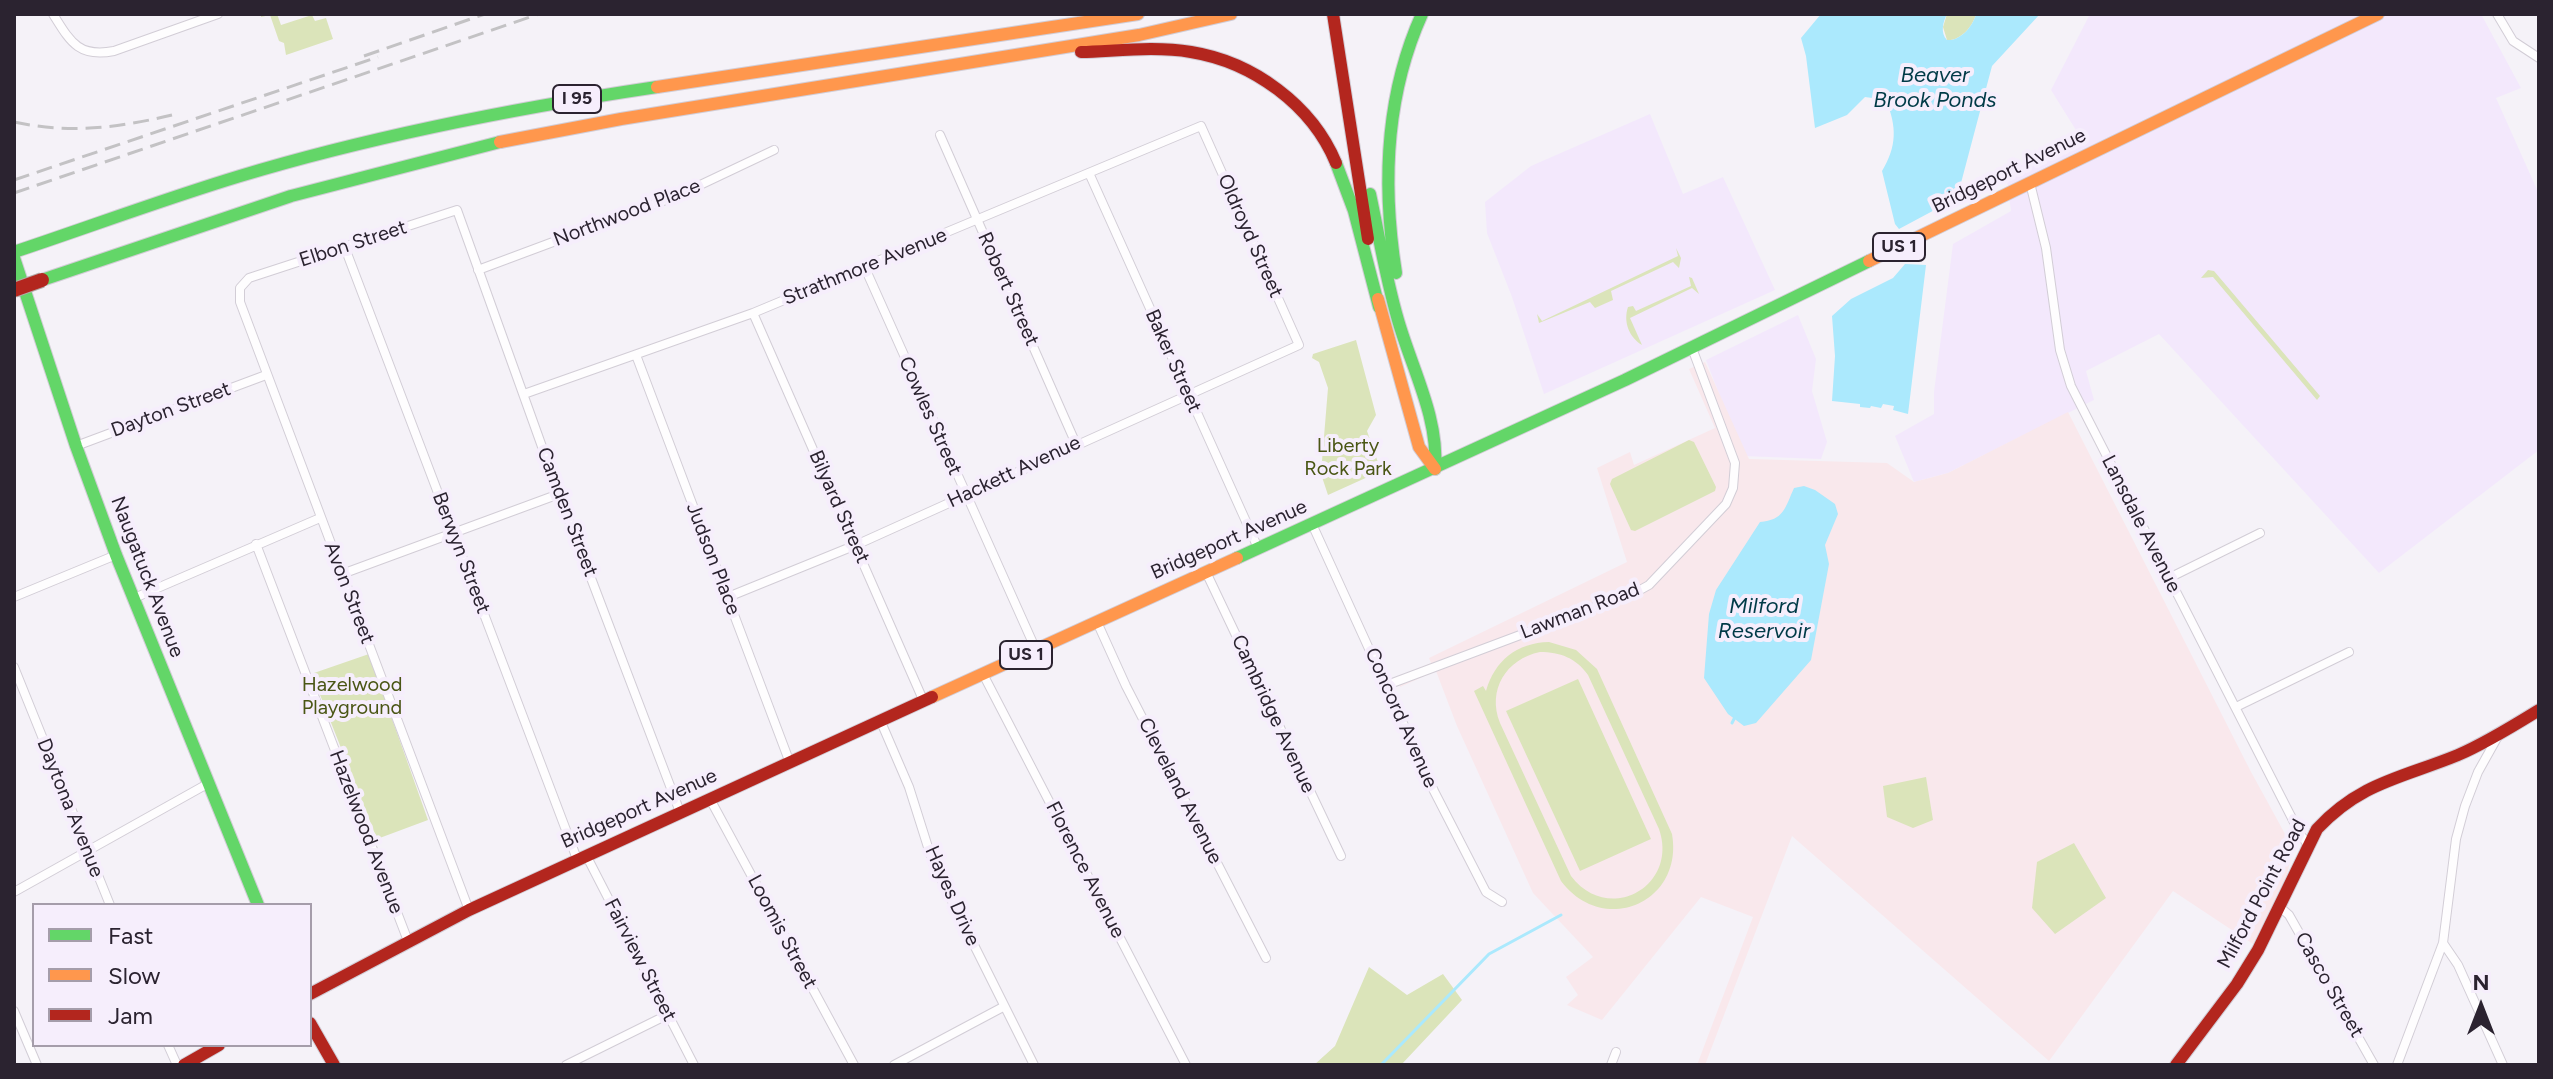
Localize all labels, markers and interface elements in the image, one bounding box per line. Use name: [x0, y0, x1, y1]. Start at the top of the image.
water label: Beaver Brook Ponds: [1873, 63, 1997, 114]
road number: I 95: [553, 85, 601, 113]
street label: Bridgeport Avenue: [1928, 123, 2090, 219]
street label: Oldroyd Street: [1212, 171, 1288, 301]
street label: Northwood Place: [550, 174, 704, 252]
street label: Elbon Street: [296, 215, 410, 273]
street label: Strathmore Avenue: [780, 223, 950, 311]
street label: Robert Street: [972, 228, 1044, 350]
road number: US 1: [1873, 233, 1925, 261]
street label: Baker Street: [1140, 306, 1206, 416]
street label: Cowles Street: [893, 353, 967, 479]
street label: Dayton Street: [108, 377, 234, 443]
street label: Hackett Avenue: [944, 431, 1084, 513]
park label: Liberty Rock Park: [1304, 434, 1392, 481]
street label: Camden Street: [531, 444, 603, 580]
street label: Bilyard Street: [803, 447, 875, 567]
street label: Lansdale Avenue: [2096, 451, 2186, 597]
street label: Berwyn Street: [427, 489, 495, 617]
street label: Naugatuck Avenue: [105, 493, 189, 661]
street label: Bridgeport Avenue: [1147, 495, 1311, 585]
street label: Judson Place: [681, 500, 745, 618]
street label: Avon Street: [319, 539, 379, 647]
street label: Lawman Road: [1517, 577, 1643, 645]
water label: Milford Reservoir: [1718, 594, 1810, 646]
street label: Cambridge Avenue: [1226, 631, 1320, 797]
road number: US 1: [1000, 641, 1052, 669]
street label: Concord Avenue: [1359, 644, 1443, 792]
park label: Hazelwood Playground: [302, 673, 402, 720]
street label: Cleveland Avenue: [1133, 714, 1227, 868]
street label: Daytona Avenue: [31, 735, 109, 881]
street label: Hazelwood Avenue: [324, 747, 408, 917]
street label: Bridgeport Avenue: [557, 764, 721, 854]
street label: Florence Avenue: [1040, 798, 1130, 942]
street label: Milford Point Road: [2213, 815, 2311, 973]
street label: Hayes Drive: [919, 842, 985, 950]
street label: Loomis Street: [742, 871, 822, 993]
street label: Fairview Street: [599, 895, 681, 1025]
legend: [32, 903, 312, 1047]
text: Fast: [108, 921, 153, 950]
street label: Casco Street: [2289, 928, 2369, 1042]
text: Slow: [108, 961, 160, 990]
north arrow: [2441, 967, 2521, 1047]
text: N: [2472, 969, 2490, 996]
text: Jam: [108, 1001, 153, 1030]

